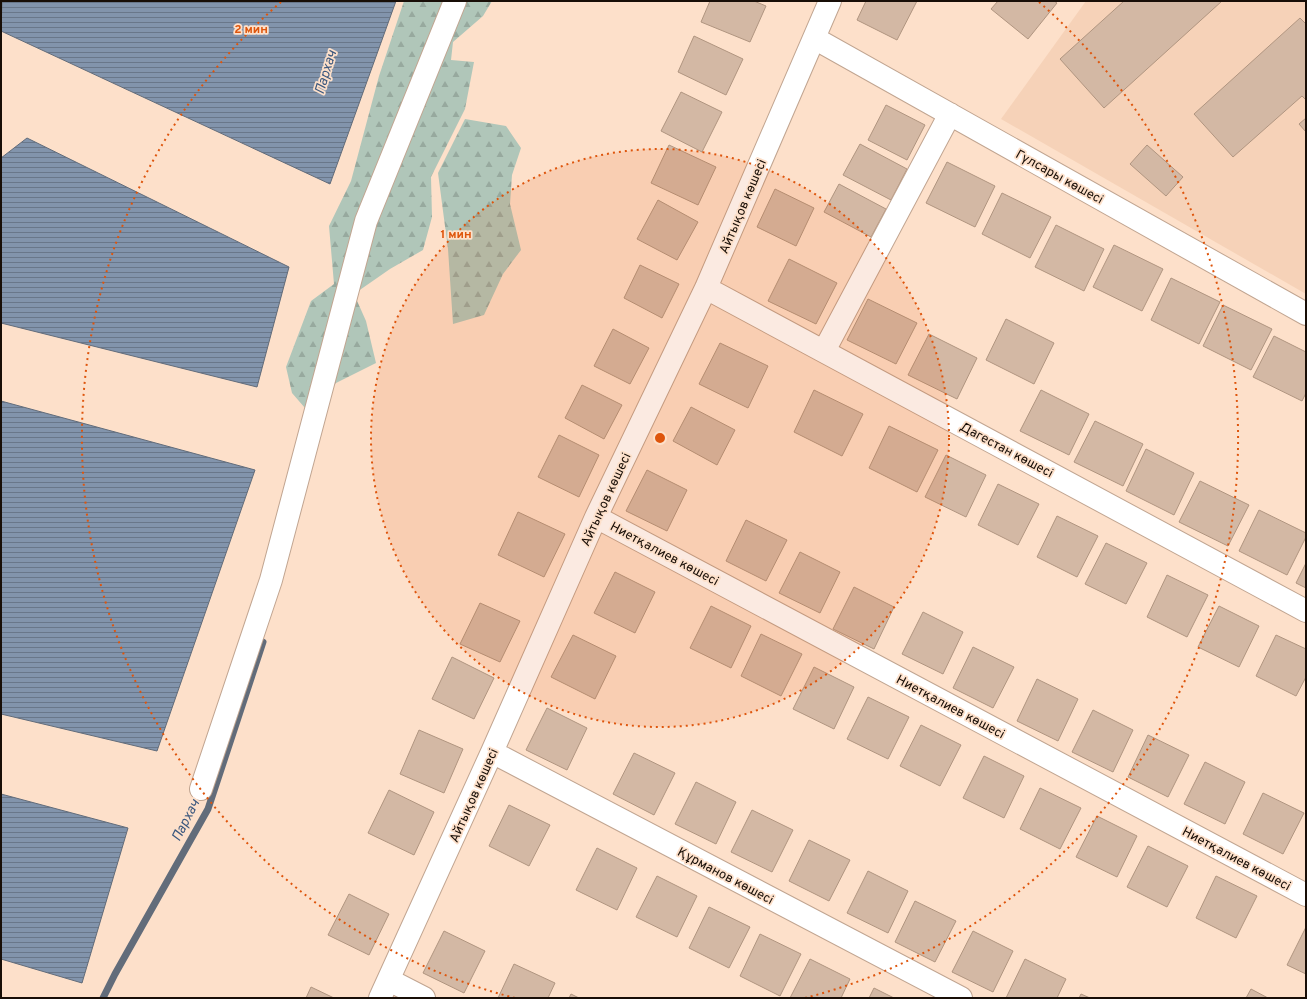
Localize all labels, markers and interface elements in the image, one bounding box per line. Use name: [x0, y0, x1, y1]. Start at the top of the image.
text: 2 мин: [234, 22, 268, 38]
water label: Пархач: [312, 48, 341, 96]
street label: Гүлсары көшесі: [1012, 147, 1106, 208]
street label: Айтықов көшесі: [717, 157, 771, 256]
text: 1 мин: [440, 227, 472, 243]
street label: Дагестан көшесі: [957, 419, 1055, 482]
centre of rings: [653, 431, 667, 445]
street label: Айтықов көшесі: [578, 451, 635, 549]
street label: Ниетқалиев көшесі: [607, 519, 721, 590]
street label: Ниетқалиев көшесі: [893, 672, 1007, 743]
street label: Айтықов көшесі: [447, 746, 503, 845]
water label: Пархач: [169, 796, 204, 845]
street label: Ниетқалиев көшесі: [1179, 824, 1293, 895]
street label: Құрманов көшесі: [674, 845, 776, 909]

